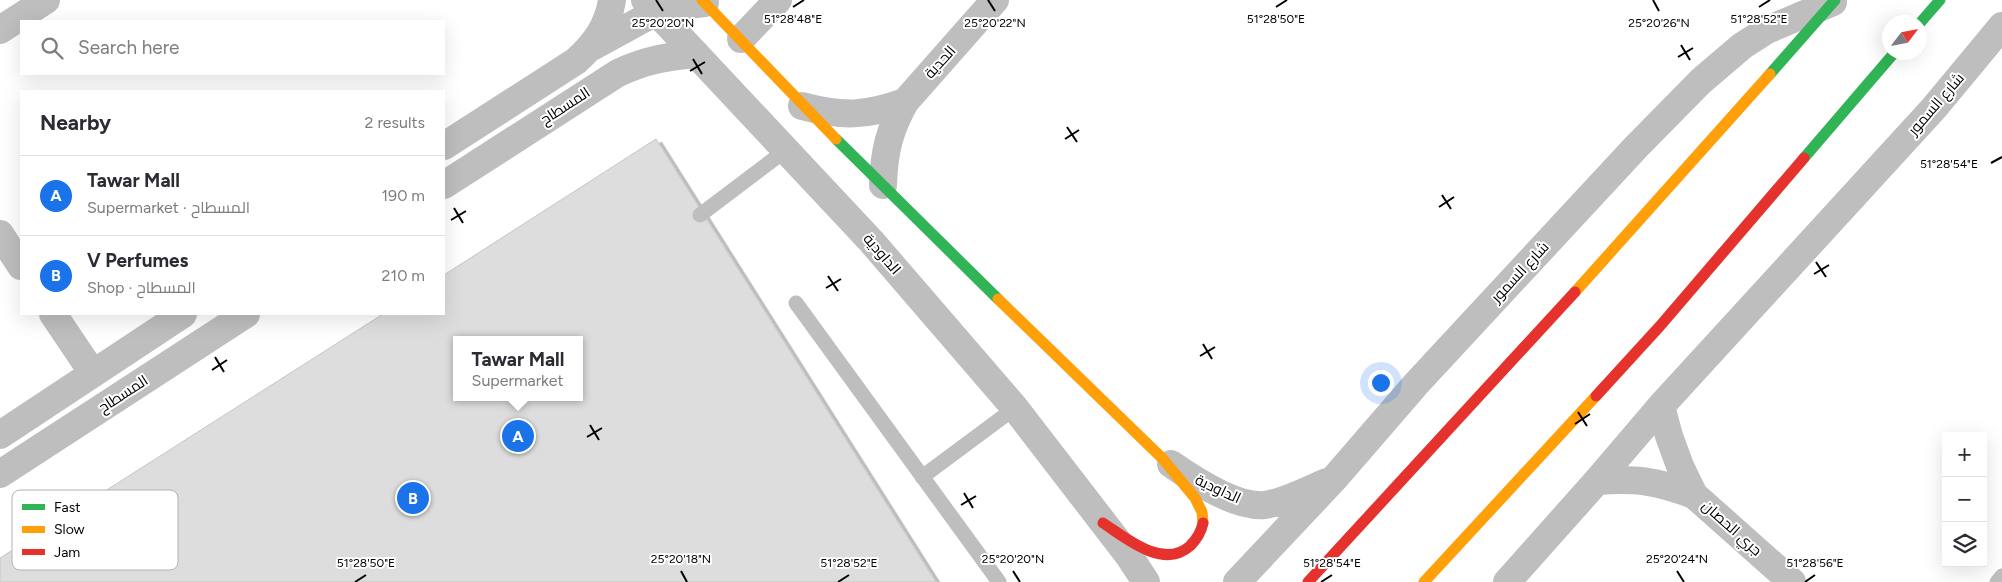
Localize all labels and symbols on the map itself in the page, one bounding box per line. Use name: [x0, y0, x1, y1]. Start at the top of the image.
text: 51°28'48"E: [764, 12, 822, 26]
text: 51°28'50"E: [1247, 12, 1305, 26]
text: 51°28'52"E: [1730, 12, 1788, 26]
north arrow: [1882, 15, 1927, 60]
text: 25°20'20"N: [632, 16, 694, 30]
text: 25°20'22"N: [964, 16, 1026, 30]
text: 25°20'26"N: [1628, 16, 1690, 30]
street label: الحدية: [921, 42, 959, 82]
street label: شارع السمور: [1903, 69, 1969, 141]
street label: المسطاح: [537, 83, 594, 130]
text: 51°28'54"E: [1920, 157, 1978, 171]
street label: الداودية: [859, 230, 905, 278]
street label: شارع السمور: [1487, 238, 1554, 308]
your location: [1368, 370, 1394, 396]
street label: المسطاح: [95, 371, 152, 418]
pin: A: [502, 417, 534, 455]
street label: الداودية: [1192, 471, 1244, 507]
pin: B: [397, 479, 429, 517]
legend: [12, 490, 178, 570]
street label: جري الحصان: [1696, 496, 1766, 562]
text: Fast: [54, 499, 80, 516]
text: Slow: [54, 521, 85, 538]
text: Jam: [54, 544, 80, 561]
text: 25°20'18"N: [651, 552, 711, 566]
text: 25°20'20"N: [982, 552, 1044, 566]
text: 25°20'24"N: [1646, 552, 1708, 566]
text: 51°28'50"E: [337, 556, 395, 570]
text: 51°28'52"E: [820, 556, 878, 570]
text: 51°28'54"E: [1303, 556, 1361, 570]
text: 51°28'56"E: [1786, 556, 1844, 570]

